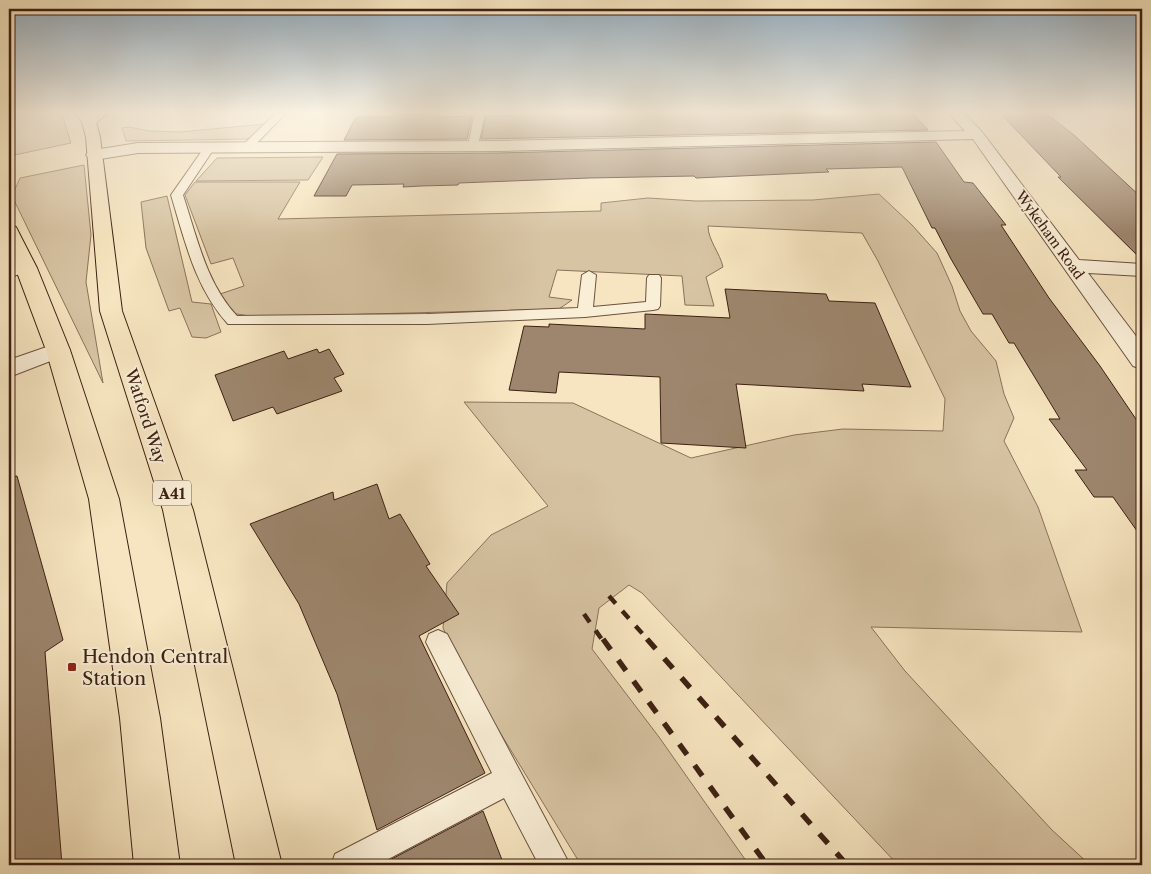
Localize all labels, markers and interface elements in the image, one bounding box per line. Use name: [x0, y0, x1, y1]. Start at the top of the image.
street label: Wykeham Road: [1011, 186, 1088, 283]
street label: Watford Way: [121, 365, 171, 467]
road number: A41: [153, 480, 191, 506]
place label: Hendon Central Station: [82, 645, 228, 690]
marker: Hendon Central Station: [66, 661, 78, 673]

